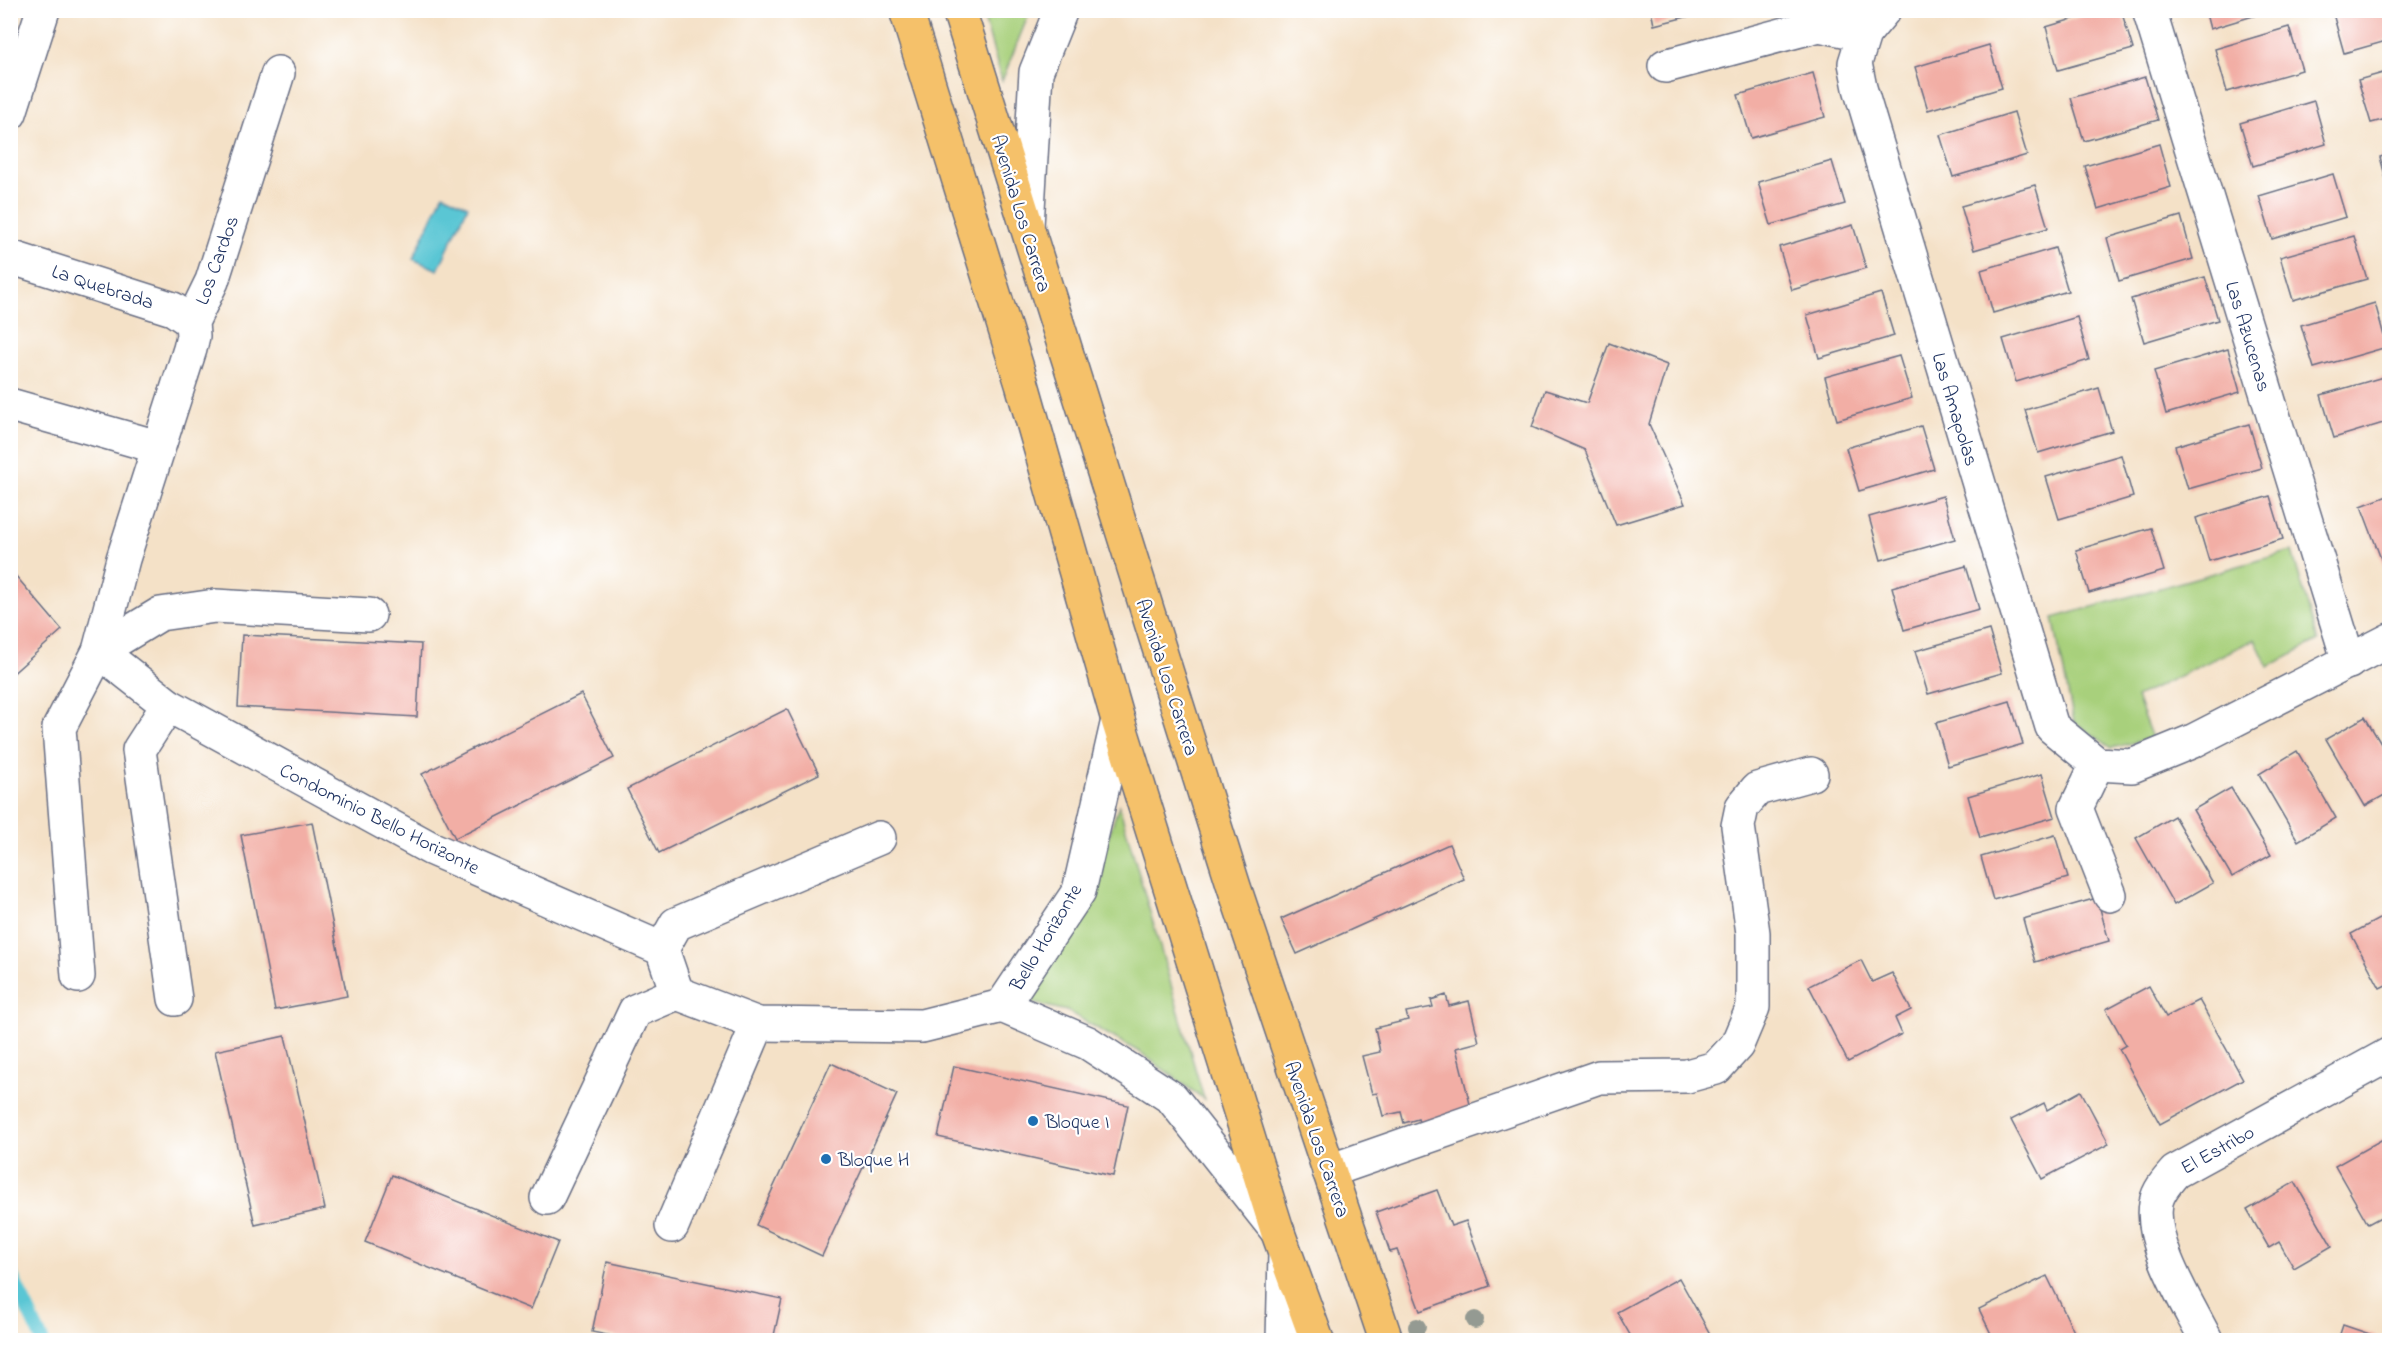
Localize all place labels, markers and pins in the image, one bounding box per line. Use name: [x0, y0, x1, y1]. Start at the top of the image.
place label: Bloque I: [1044, 1109, 1109, 1138]
marker: Bloque I: [1026, 1114, 1040, 1128]
place label: Bloque H: [837, 1147, 909, 1176]
marker: Bloque H: [819, 1152, 833, 1166]

